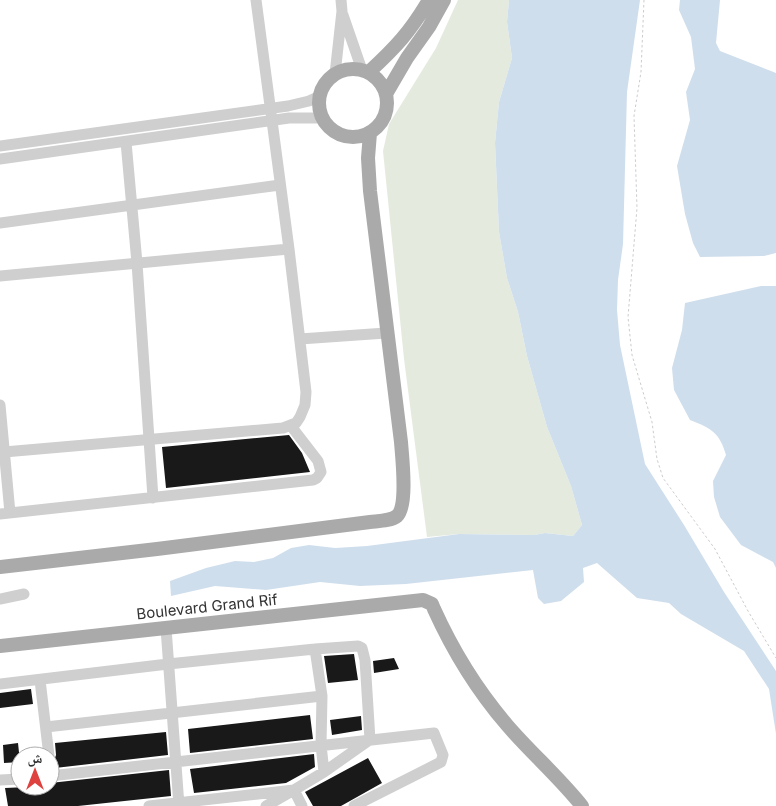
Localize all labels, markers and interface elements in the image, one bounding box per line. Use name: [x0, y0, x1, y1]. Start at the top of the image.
street label: Boulevard Grand Rif: [135, 590, 279, 623]
north arrow: [10, 746, 60, 796]
text: ش: [28, 749, 43, 767]

